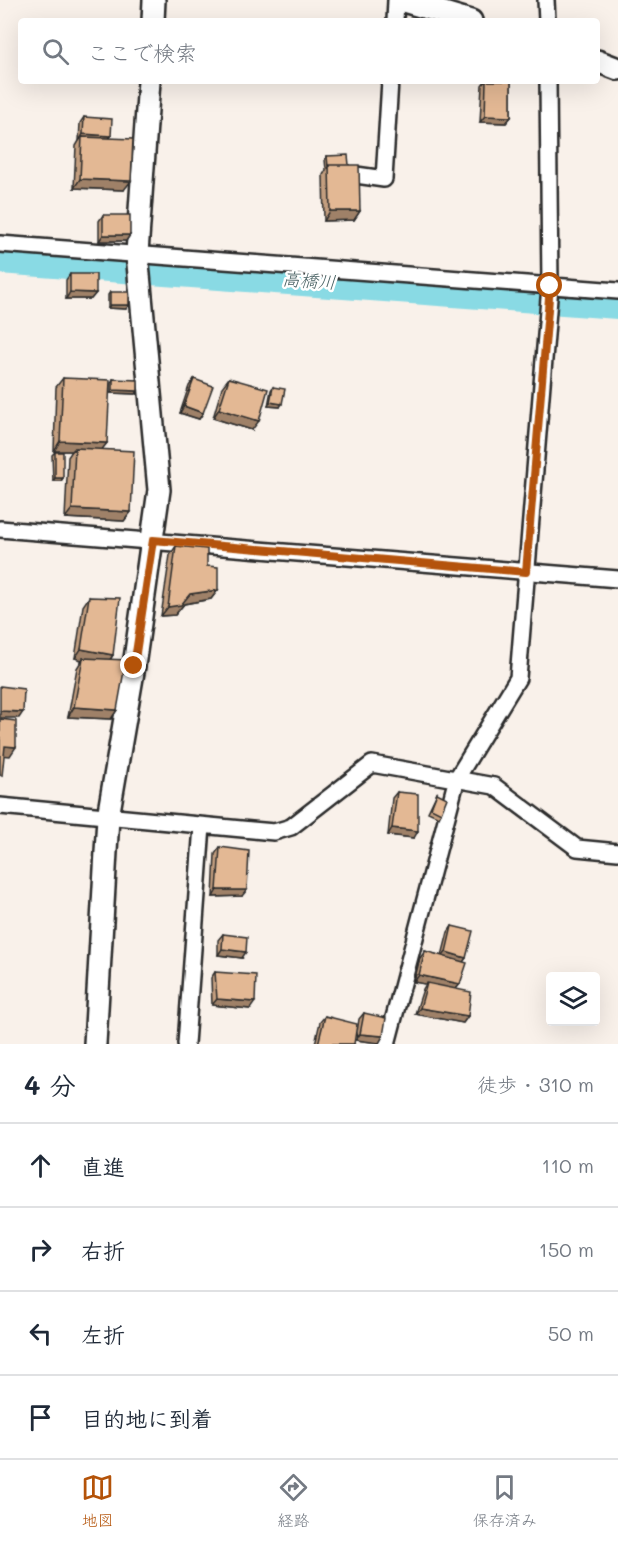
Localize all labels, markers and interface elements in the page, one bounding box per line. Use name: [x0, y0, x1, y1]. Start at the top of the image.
search box: [18, 18, 600, 84]
icon: search: [39, 35, 72, 68]
text: ここで検索: [87, 38, 197, 67]
water label: 高橋川: [281, 266, 337, 294]
route start: [536, 272, 562, 298]
route end: [120, 652, 146, 678]
map controls: [546, 972, 600, 1026]
button: layers: [546, 972, 600, 1026]
text: 4 分: [24, 1068, 76, 1102]
text: 徒歩 · 310 m: [477, 1071, 594, 1097]
icon: ahead: [24, 1149, 57, 1182]
text: 直進: [81, 1152, 125, 1181]
text: 110 m: [541, 1152, 594, 1178]
icon: right: [24, 1233, 57, 1266]
text: 右折: [81, 1236, 125, 1265]
text: 150 m: [539, 1236, 594, 1262]
icon: left: [24, 1317, 57, 1350]
text: 左折: [81, 1320, 125, 1349]
text: 50 m: [548, 1320, 594, 1346]
icon: arrive: [24, 1401, 57, 1434]
text: 目的地に到着: [81, 1404, 213, 1433]
tab: 地図: [81, 1471, 114, 1531]
tab: 経路: [277, 1471, 310, 1531]
tab: 保存済み: [473, 1471, 537, 1531]

